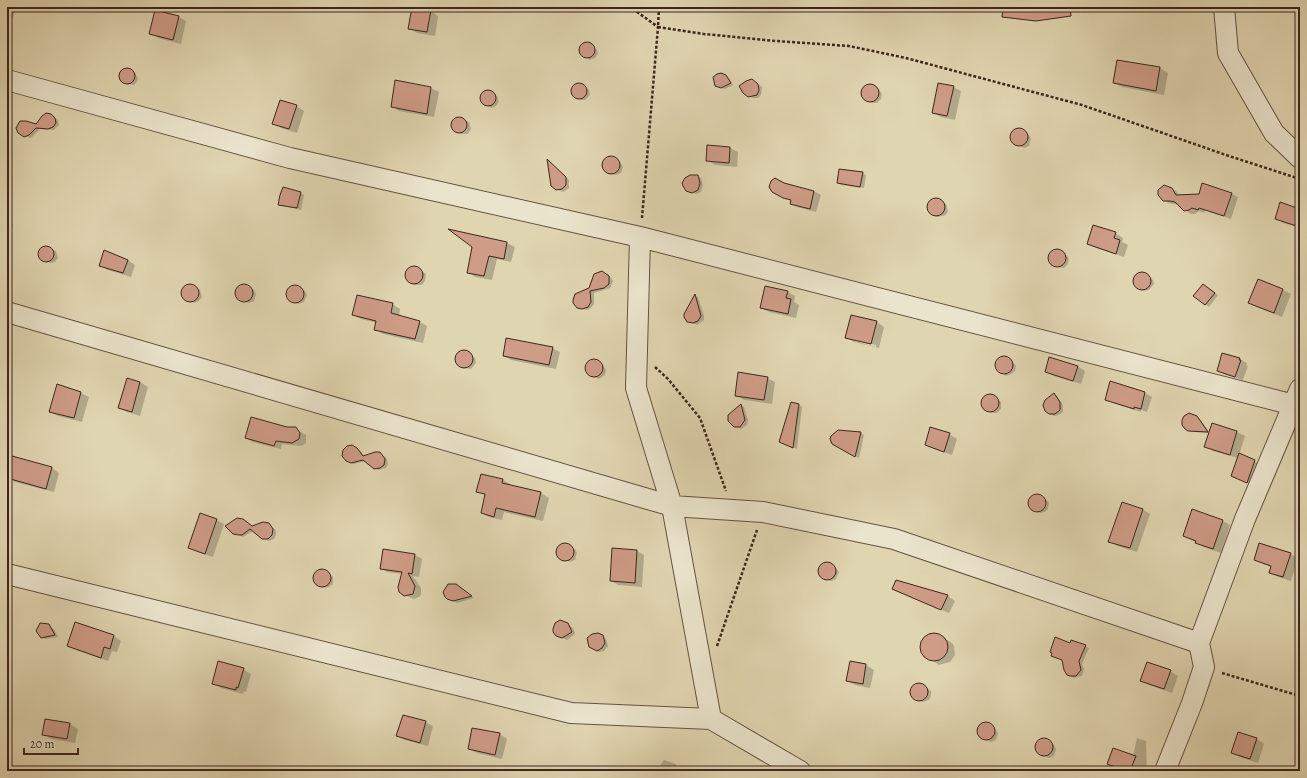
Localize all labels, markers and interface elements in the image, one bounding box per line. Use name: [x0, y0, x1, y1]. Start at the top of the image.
scale bar: [24, 730, 78, 756]
text: 20 m: [30, 736, 54, 752]

